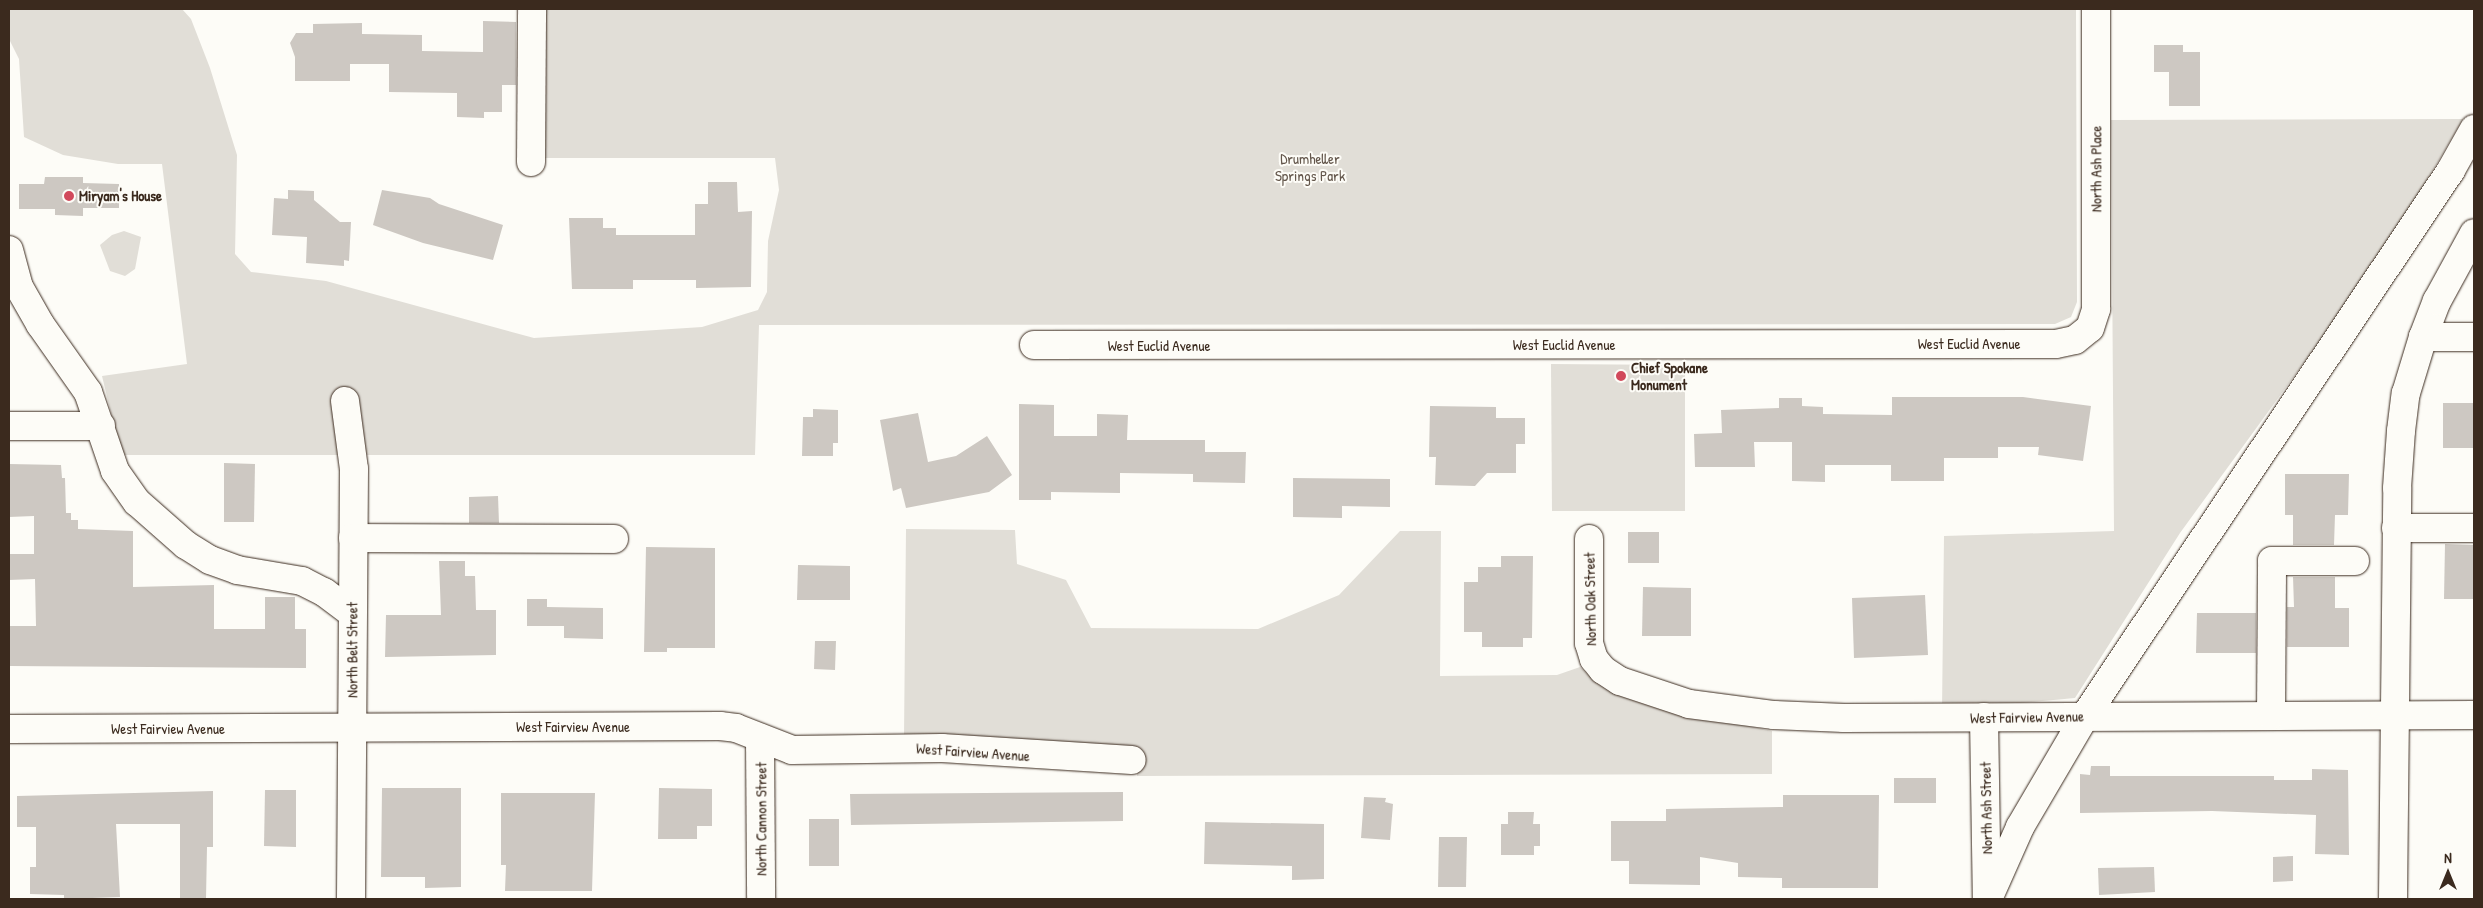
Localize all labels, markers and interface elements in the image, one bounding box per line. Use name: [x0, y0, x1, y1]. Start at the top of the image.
street label: North Ash Place: [2087, 126, 2105, 212]
park label: Drumheller Springs Park: [1275, 149, 1345, 184]
place label: Miryam's House: [79, 187, 162, 205]
marker: Miryam's House: [63, 190, 75, 202]
street label: West Euclid Avenue: [1918, 335, 2020, 353]
street label: West Euclid Avenue: [1513, 336, 1615, 354]
street label: West Euclid Avenue: [1108, 337, 1210, 355]
place label: Chief Spokane Monument: [1631, 358, 1708, 393]
marker: Chief Spokane Monument: [1615, 370, 1627, 382]
street label: North Oak Street: [1580, 552, 1600, 646]
street label: North Belt Street: [343, 602, 361, 698]
street label: West Fairview Avenue: [1970, 707, 2084, 727]
street label: West Fairview Avenue: [516, 718, 630, 736]
street label: West Fairview Avenue: [111, 720, 225, 738]
street label: West Fairview Avenue: [916, 739, 1030, 765]
street label: North Cannon Street: [752, 762, 770, 876]
street label: North Ash Street: [1976, 762, 1996, 854]
north arrow: [2423, 848, 2473, 898]
text: N: [2444, 848, 2452, 867]

